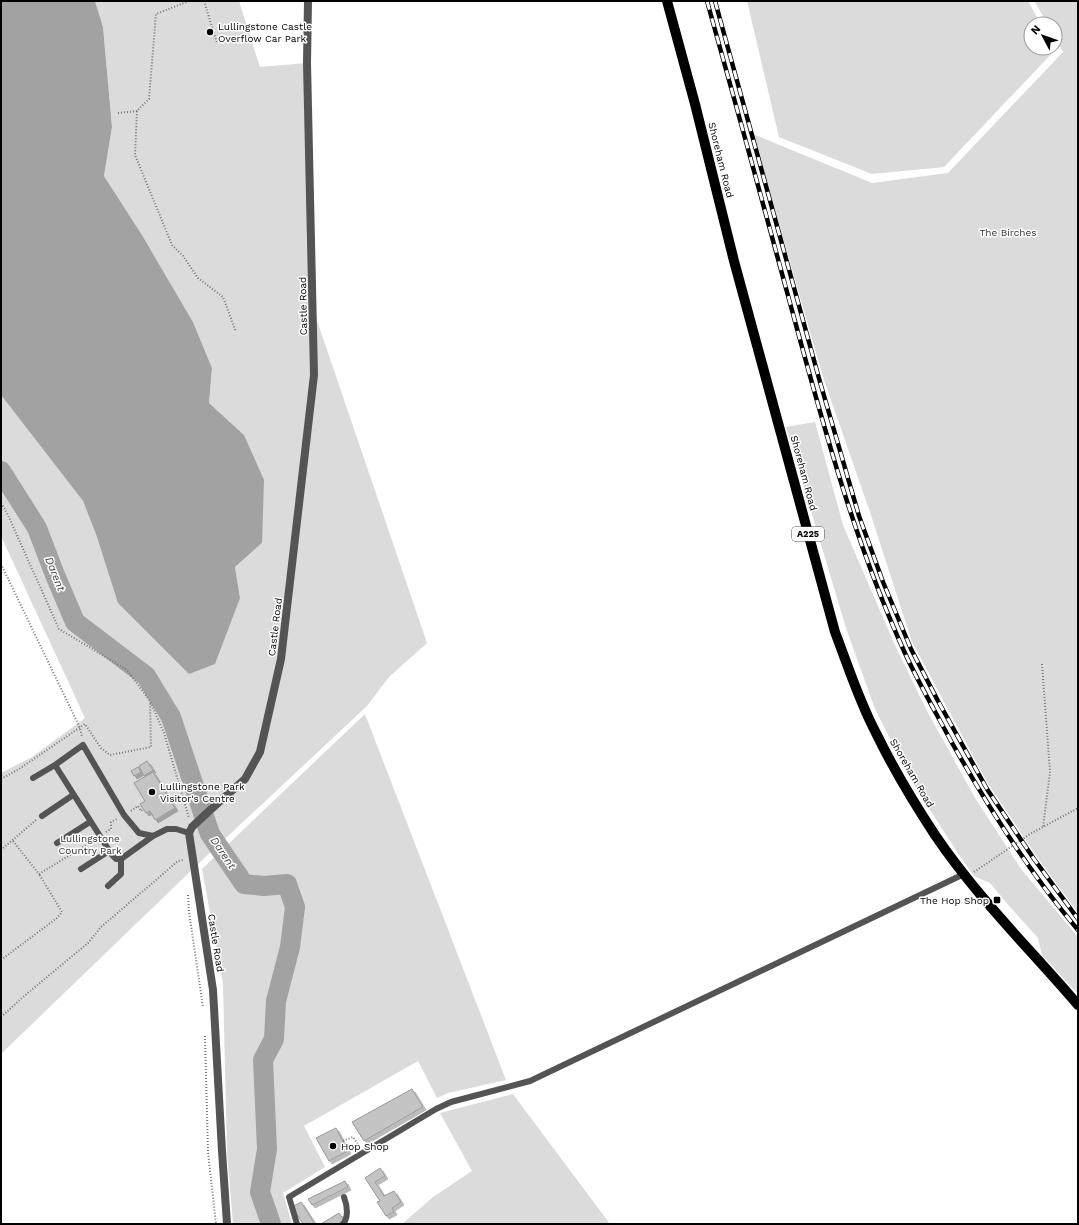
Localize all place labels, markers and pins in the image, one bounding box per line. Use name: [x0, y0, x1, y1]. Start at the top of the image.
place label: Lullingstone Castle Overflow Car Park: [218, 21, 312, 44]
marker: Lullingstone Castle Overflow Car Park: [205, 27, 215, 37]
place label: Lullingstone Park Visitor's Centre: [160, 781, 245, 804]
marker: Lullingstone Park Visitor's Centre: [147, 787, 157, 797]
place label: The Hop Shop: [920, 895, 989, 906]
marker: The Hop Shop: [992, 895, 1002, 905]
marker: Hop Shop: [328, 1141, 338, 1151]
place label: Hop Shop: [341, 1141, 389, 1152]

